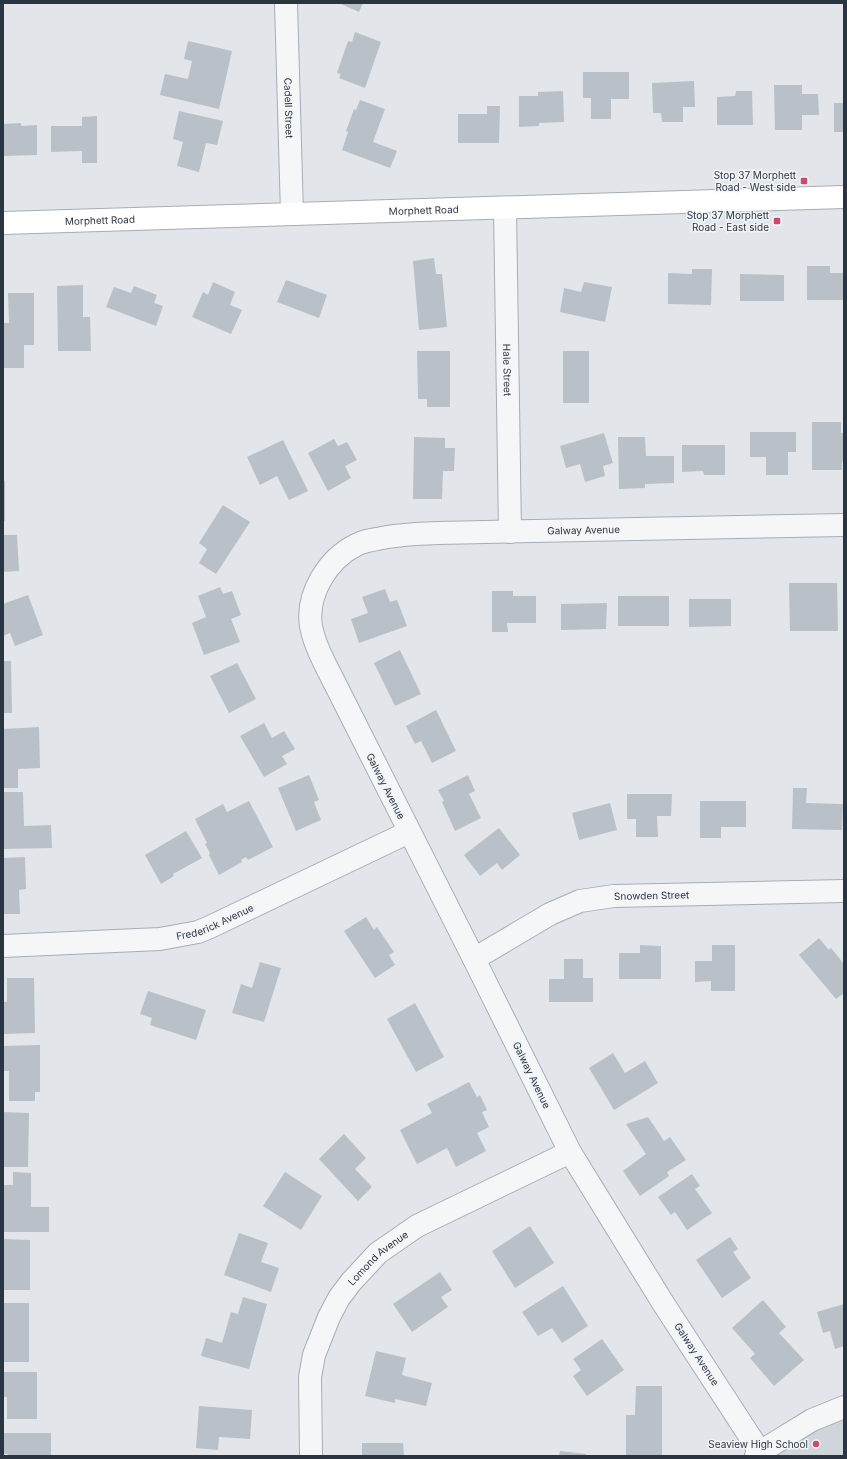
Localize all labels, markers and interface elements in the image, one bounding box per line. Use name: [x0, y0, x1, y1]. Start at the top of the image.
street label: Cadell Street: [282, 77, 296, 139]
place label: Stop 37 Morphett Road - West side: [714, 169, 797, 193]
marker: Stop 37 Morphett Road - West side: [799, 176, 809, 186]
street label: Morphett Road: [389, 203, 459, 217]
place label: Stop 37 Morphett Road - East side: [687, 209, 770, 233]
street label: Morphett Road: [65, 213, 135, 227]
marker: Stop 37 Morphett Road - East side: [772, 216, 782, 226]
street label: Hale Street: [501, 344, 514, 397]
street label: Galway Avenue: [547, 523, 620, 537]
street label: Galway Avenue: [364, 751, 408, 821]
street label: Snowden Street: [614, 888, 690, 902]
street label: Frederick Avenue: [175, 901, 256, 942]
street label: Galway Avenue: [511, 1040, 553, 1110]
street label: Lomond Avenue: [345, 1228, 410, 1288]
street label: Galway Avenue: [672, 1320, 722, 1388]
place label: Seaview High School: [708, 1438, 808, 1450]
marker: Seaview High School: [811, 1439, 821, 1449]

